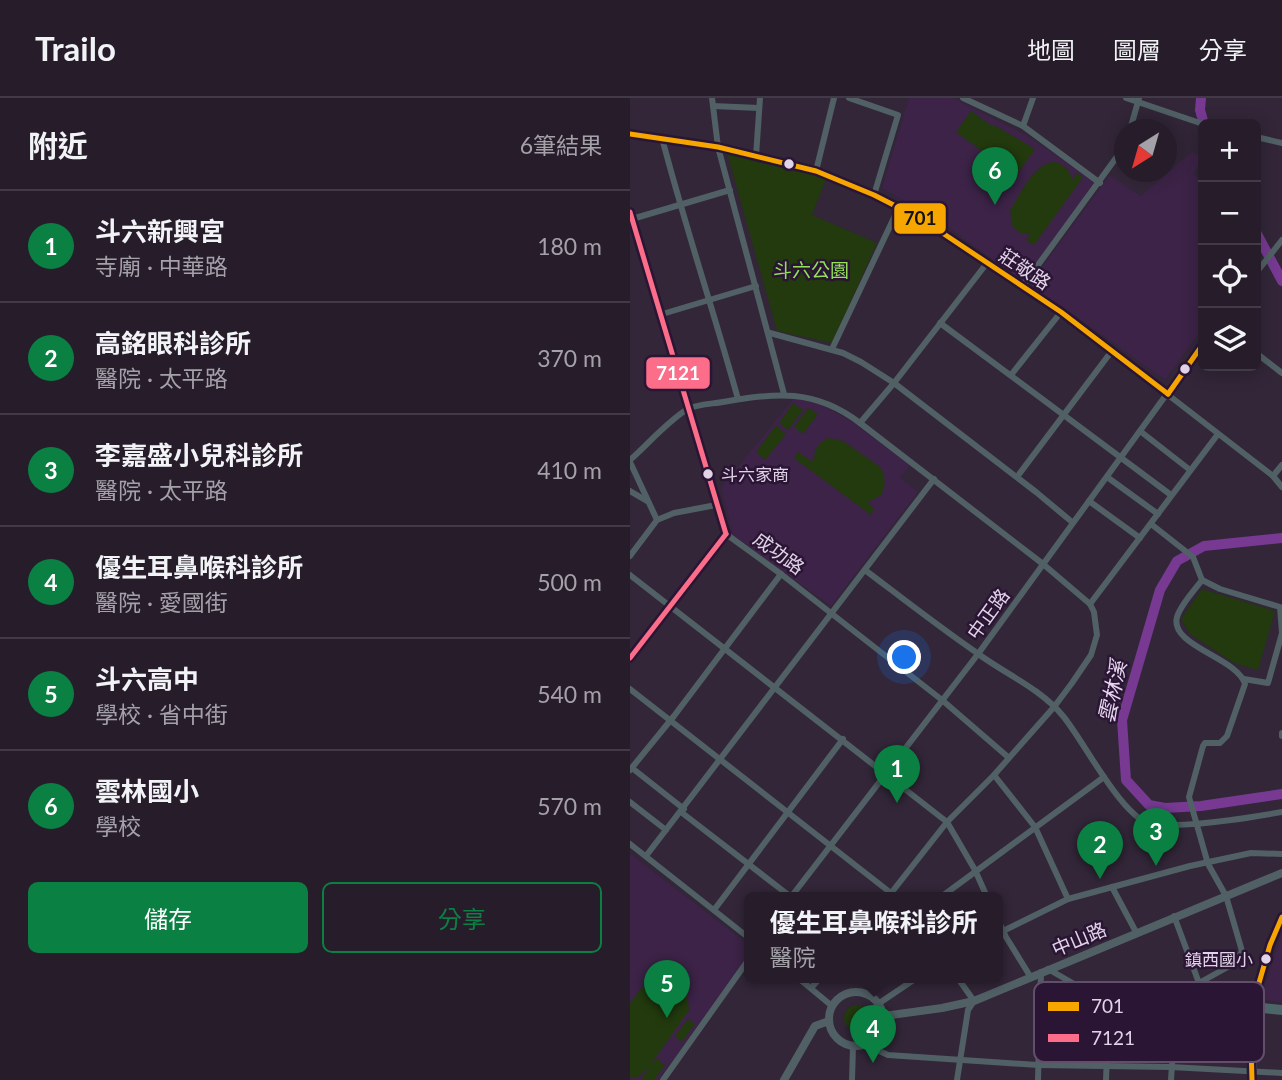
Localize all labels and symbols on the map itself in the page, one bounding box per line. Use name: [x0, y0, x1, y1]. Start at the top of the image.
north arrow: [1114, 119, 1177, 182]
pin: 6: [972, 147, 1018, 205]
unlabelled marker: [782, 157, 796, 171]
line badge: 701: [893, 202, 947, 235]
text: 701: [903, 206, 937, 229]
street label: 莊敬路: [995, 243, 1055, 294]
park label: 斗六公園: [773, 258, 849, 281]
line badge: 7121: [645, 356, 711, 390]
text: 7121: [656, 361, 700, 384]
unlabelled marker: [1178, 362, 1192, 376]
place label: 斗六家商: [721, 464, 789, 485]
marker: 斗六家商: [701, 467, 715, 481]
street label: 成功路: [749, 527, 809, 579]
street label: 中正路: [962, 584, 1014, 644]
your location: [887, 640, 921, 674]
water label: 雲林溪: [1093, 655, 1131, 725]
pin: 1: [874, 745, 920, 803]
pin: 3: [1133, 808, 1179, 866]
pin: 2: [1077, 821, 1123, 879]
street label: 中山路: [1048, 917, 1110, 960]
place label: 鎮西國小: [1185, 949, 1253, 970]
marker: 鎮西國小: [1259, 952, 1273, 966]
pin: 5: [644, 960, 690, 1018]
legend: [1034, 982, 1264, 1062]
text: 701: [1091, 994, 1124, 1017]
pin: 4: [850, 1005, 896, 1063]
text: 7121: [1091, 1026, 1135, 1049]

